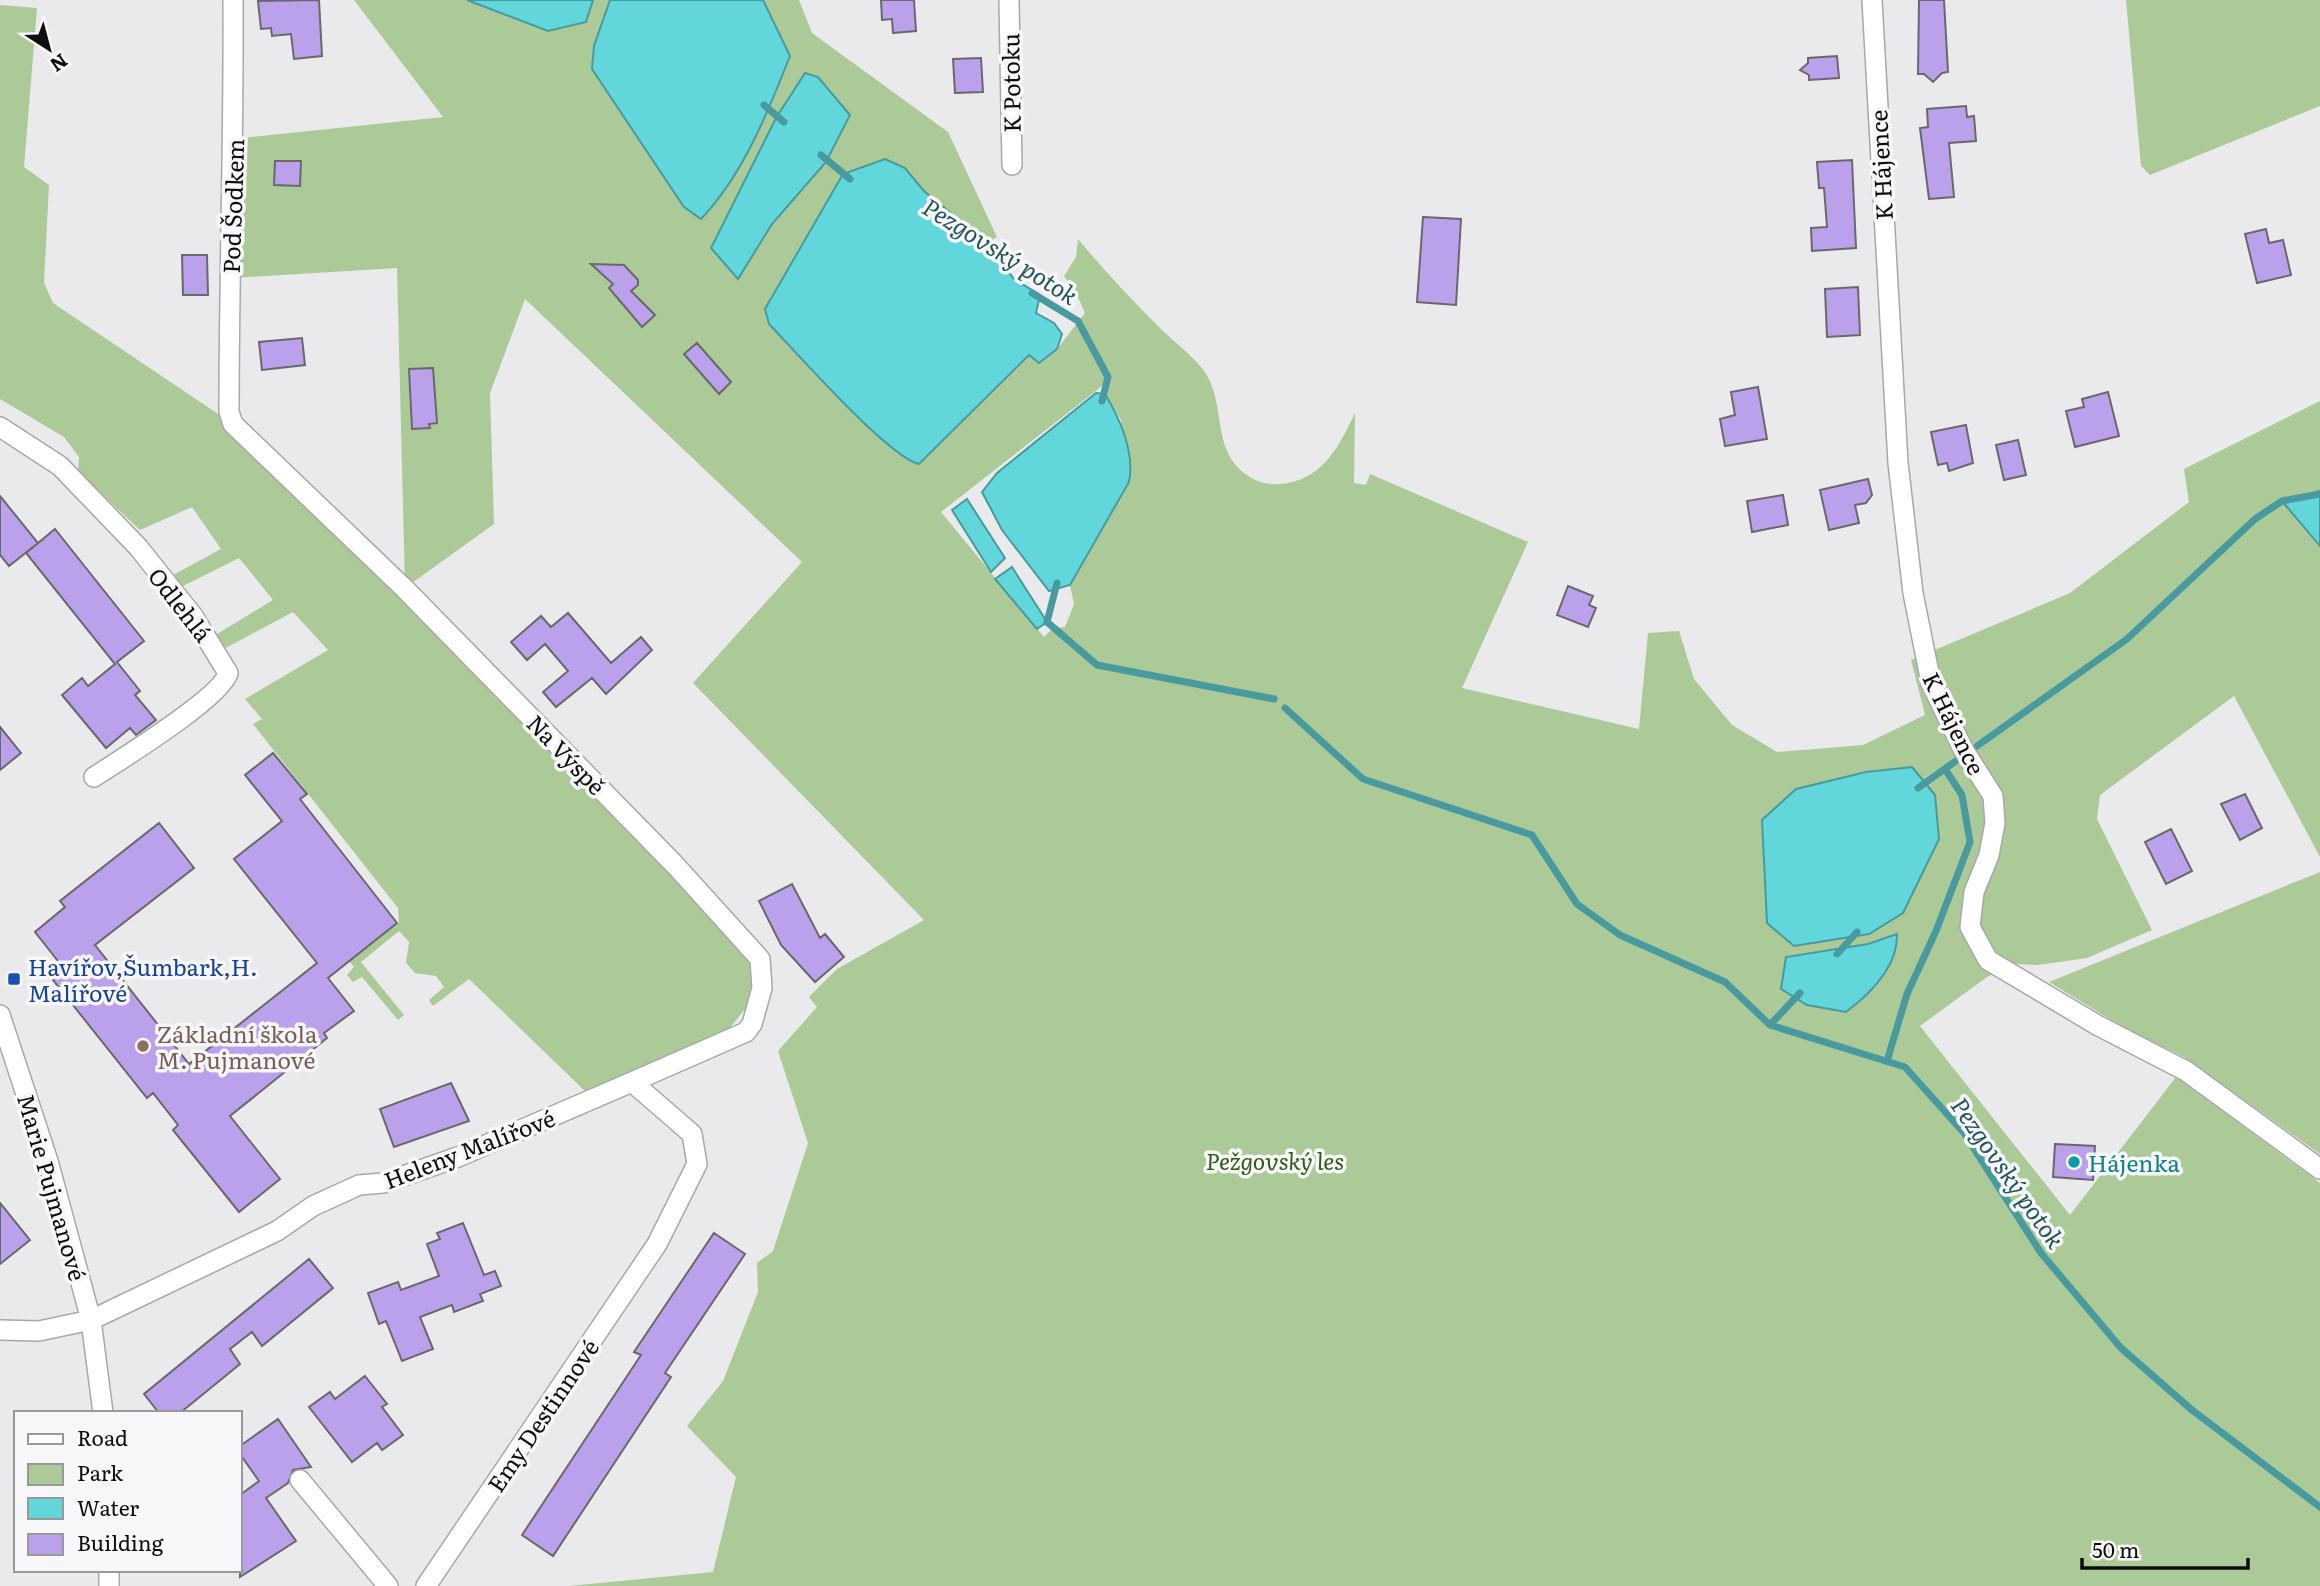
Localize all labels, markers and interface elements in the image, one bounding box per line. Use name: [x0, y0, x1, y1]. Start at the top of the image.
north arrow: [14, 14, 84, 84]
street label: K Potoku: [992, 33, 1028, 133]
text: N: [45, 48, 74, 80]
street label: K Hájence: [1860, 109, 1900, 221]
street label: Pod Šodkem: [213, 138, 251, 274]
water label: Pezgovský potok: [917, 188, 1086, 312]
street label: Odlehlá: [141, 560, 221, 649]
street label: K Hájence: [1916, 666, 1995, 780]
street label: Na Výspě: [520, 706, 614, 802]
place label: Havířov,Šumbark,H. Malířové: [28, 949, 258, 1009]
marker: Havířov,Šumbark,H. Malířové: [6, 971, 22, 987]
place label: Základní škola M. Pujmanové: [157, 1016, 318, 1076]
marker: Základní škola M. Pujmanové: [135, 1038, 151, 1054]
water label: Pezgovský potok: [1944, 1089, 2075, 1255]
street label: Marie Pujmanové: [10, 1090, 96, 1285]
street label: Heleny Malířové: [379, 1100, 560, 1196]
park label: Pežgovský les: [1206, 1143, 1344, 1177]
place label: Hájenka: [2088, 1145, 2180, 1179]
marker: Hájenka: [2066, 1154, 2082, 1170]
street label: Emy Destinnové: [478, 1332, 606, 1498]
legend: [14, 1411, 242, 1572]
text: Road: [77, 1421, 128, 1452]
text: Park: [77, 1456, 123, 1487]
text: Water: [77, 1491, 139, 1522]
text: Building: [77, 1526, 164, 1557]
scale bar: [2082, 1526, 2248, 1570]
text: 50 m: [2092, 1533, 2139, 1564]

